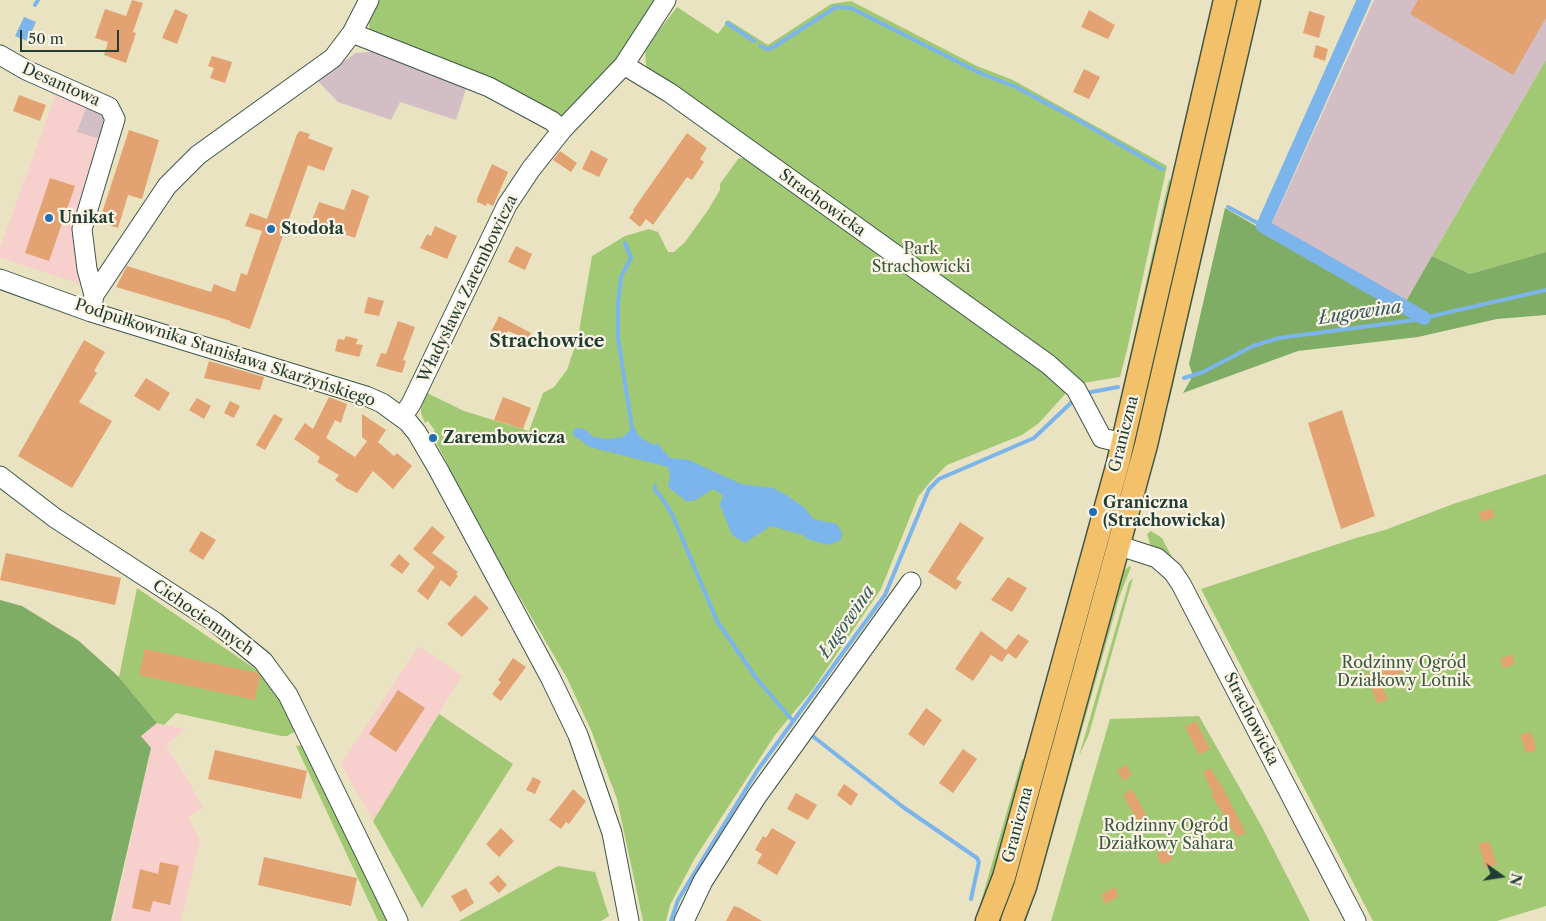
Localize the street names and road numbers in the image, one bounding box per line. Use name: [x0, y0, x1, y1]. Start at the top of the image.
street label: Desantowa: [19, 59, 103, 111]
street label: Strachowicka: [775, 165, 869, 241]
street label: Władysława Zarembowicza: [414, 192, 522, 386]
street label: Podpułkownika Stanisława Skarżyńskiego: [72, 295, 378, 411]
street label: Graniczna: [1105, 394, 1143, 474]
street label: Cichociemnych: [149, 576, 257, 660]
street label: Strachowicka: [1219, 669, 1283, 769]
street label: Graniczna: [999, 785, 1037, 865]

